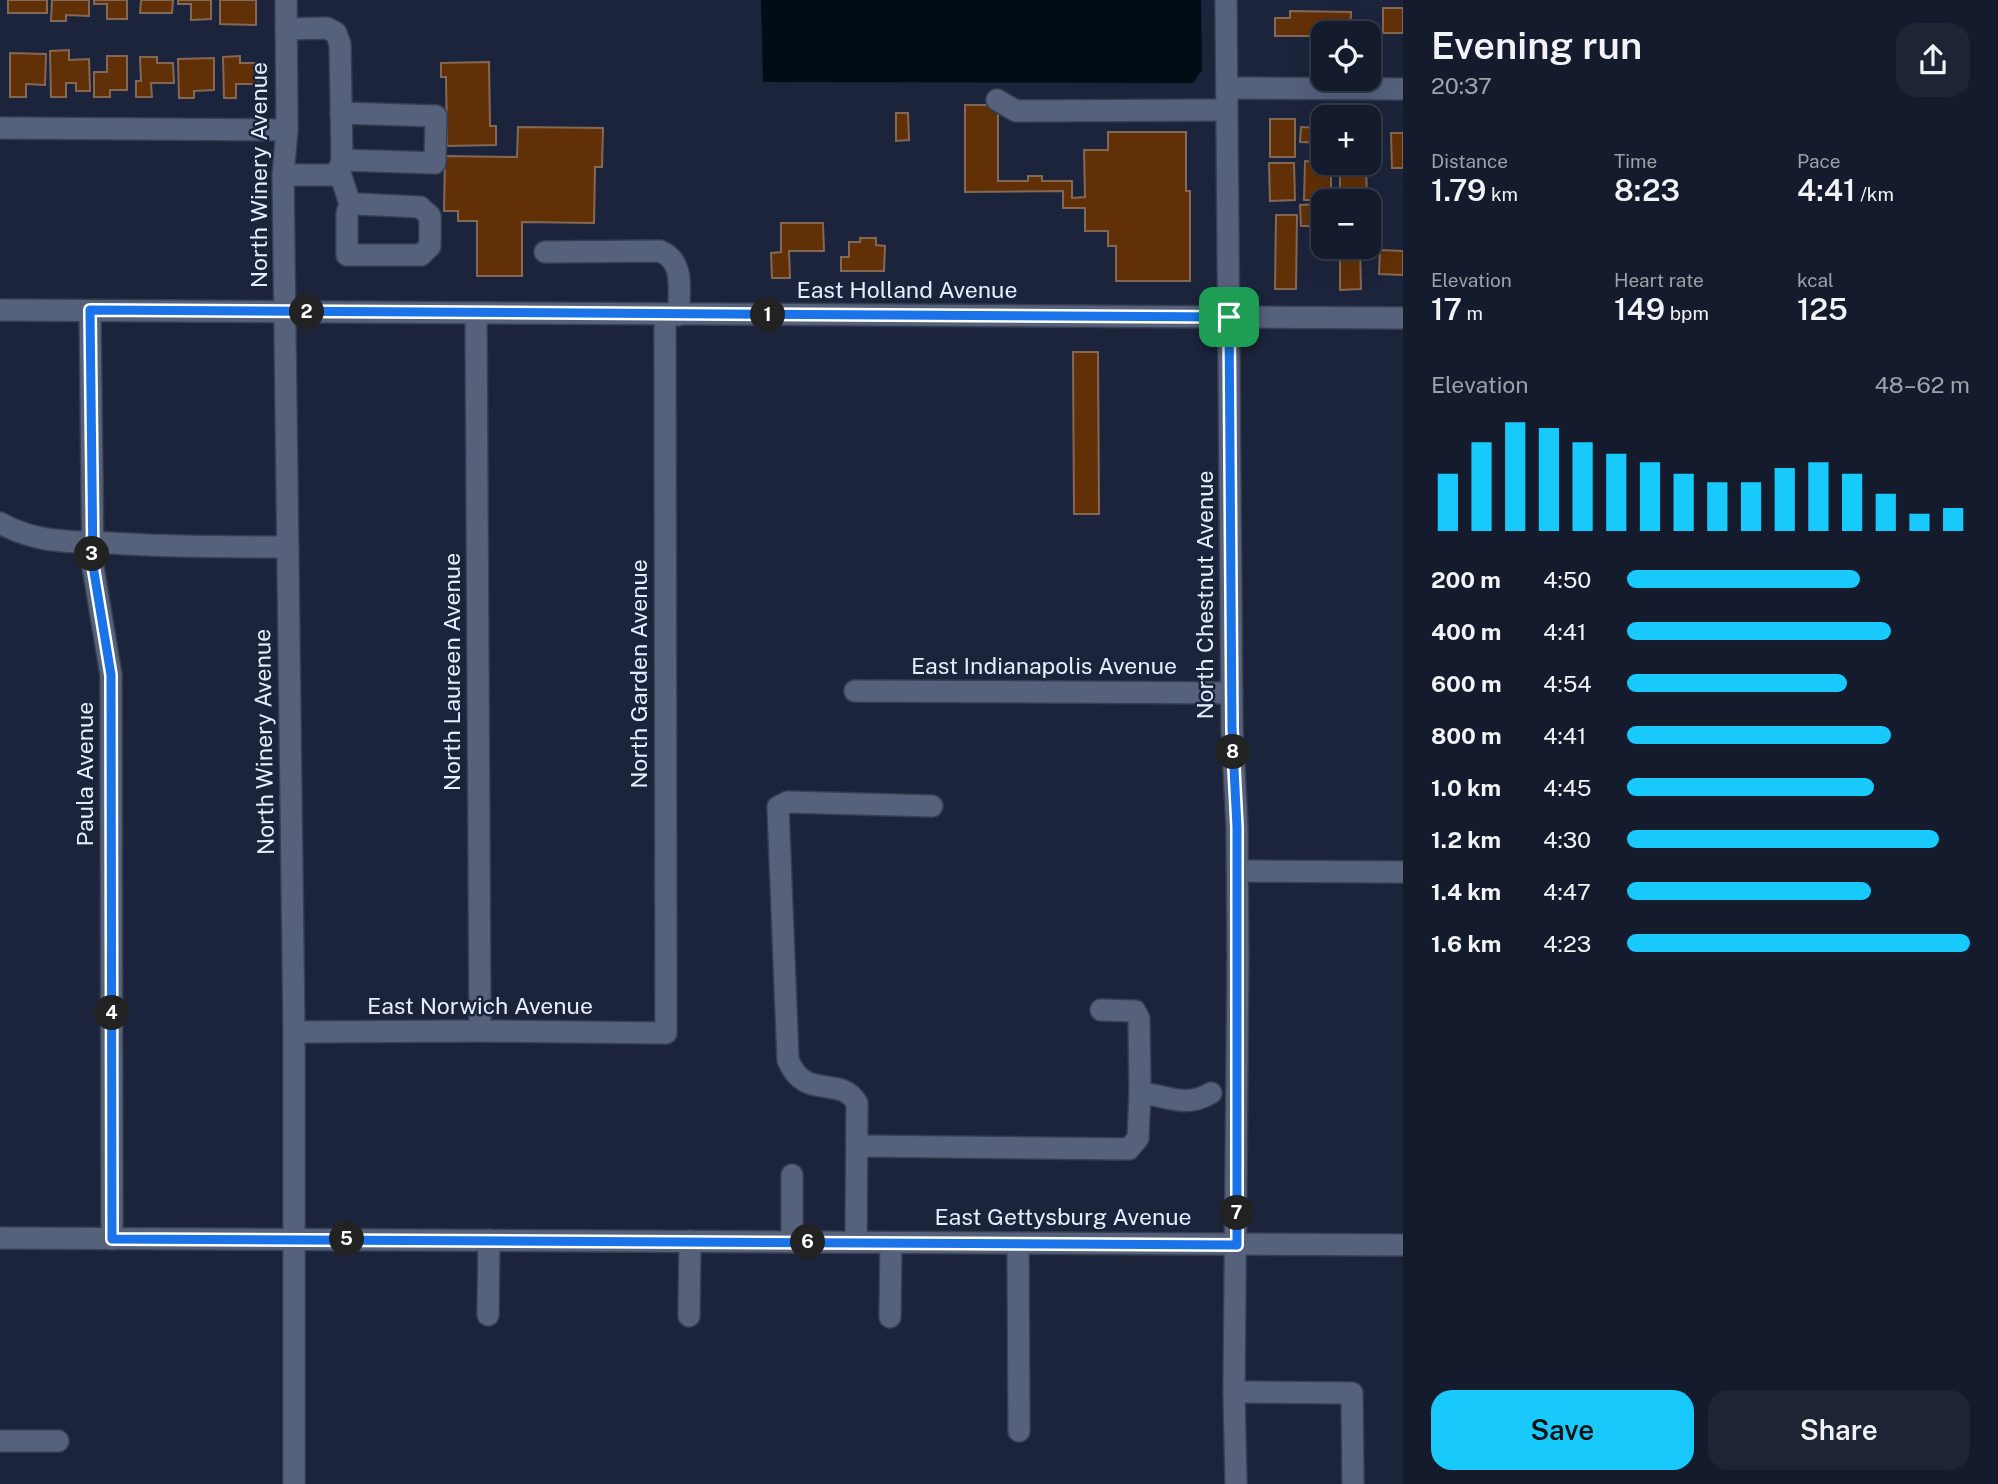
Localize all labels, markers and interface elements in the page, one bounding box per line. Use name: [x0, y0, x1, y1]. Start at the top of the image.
map controls: [1311, 21, 1381, 259]
button: locate: [1311, 21, 1381, 91]
text: Evening run: [1431, 23, 1642, 68]
button: share: [1896, 23, 1970, 97]
street label: North Winery Avenue: [245, 62, 272, 288]
text: 20:37: [1431, 72, 1492, 99]
button: +: [1311, 105, 1381, 175]
text: Distance: [1431, 150, 1508, 172]
text: Time: [1614, 150, 1657, 172]
text: Pace: [1797, 150, 1840, 172]
text: 1.79: [1431, 172, 1486, 208]
text: 8:23: [1614, 172, 1680, 208]
text: 4:41: [1797, 172, 1856, 208]
text: km: [1486, 183, 1518, 205]
text: /km: [1856, 183, 1894, 205]
button: −: [1311, 189, 1381, 259]
text: Elevation: [1431, 269, 1512, 291]
text: Heart rate: [1614, 269, 1704, 291]
text: kcal: [1797, 269, 1834, 291]
street label: East Holland Avenue: [797, 276, 1017, 303]
pin: [1199, 287, 1259, 347]
text: 17: [1431, 291, 1462, 327]
text: 149: [1614, 291, 1665, 327]
text: 125: [1797, 291, 1848, 327]
pin: 2: [290, 294, 324, 330]
pin: 1: [750, 298, 786, 332]
icon: arrive: [1210, 298, 1248, 336]
text: 2: [300, 300, 313, 322]
text: m: [1462, 302, 1483, 324]
text: bpm: [1665, 302, 1709, 324]
text: 1: [763, 303, 772, 325]
text: Elevation: [1431, 371, 1529, 398]
text: 48–62 m: [1874, 371, 1970, 398]
street label: North Chestnut Avenue: [1191, 470, 1218, 720]
pin: 3: [74, 536, 110, 572]
text: 3: [85, 542, 98, 564]
street label: North Laureen Avenue: [438, 553, 465, 791]
street label: North Garden Avenue: [625, 559, 652, 789]
text: 200 m: [1431, 566, 1501, 593]
text: 4:50: [1543, 566, 1591, 593]
text: 400 m: [1431, 618, 1501, 645]
text: 4:41: [1543, 618, 1586, 645]
street label: North Winery Avenue: [248, 629, 279, 855]
street label: East Indianapolis Avenue: [911, 652, 1177, 679]
text: 600 m: [1431, 670, 1501, 697]
text: 4:54: [1543, 670, 1592, 697]
street label: Paula Avenue: [71, 702, 98, 846]
text: 800 m: [1431, 722, 1502, 749]
text: 4:41: [1543, 722, 1586, 749]
pin: 8: [1216, 734, 1250, 770]
text: 8: [1226, 740, 1239, 762]
text: 1.0 km: [1431, 774, 1501, 801]
text: 4:45: [1543, 774, 1591, 801]
text: 1.2 km: [1431, 826, 1501, 853]
text: 4:30: [1543, 826, 1591, 853]
text: 1.4 km: [1431, 878, 1501, 905]
text: 4:47: [1543, 878, 1591, 905]
text: 1.6 km: [1431, 930, 1501, 957]
text: 4:23: [1543, 930, 1591, 957]
street label: East Norwich Avenue: [367, 992, 593, 1019]
pin: 4: [94, 996, 130, 1030]
text: 4: [105, 1001, 118, 1023]
pin: 7: [1220, 1196, 1254, 1230]
text: 7: [1231, 1201, 1242, 1223]
street label: East Gettysburg Avenue: [934, 1203, 1192, 1230]
pin: 5: [330, 1222, 364, 1256]
pin: 6: [790, 1224, 826, 1260]
text: 5: [340, 1227, 353, 1249]
text: 6: [801, 1230, 814, 1252]
button: Save: [1431, 1390, 1694, 1470]
button: Share: [1708, 1390, 1970, 1470]

